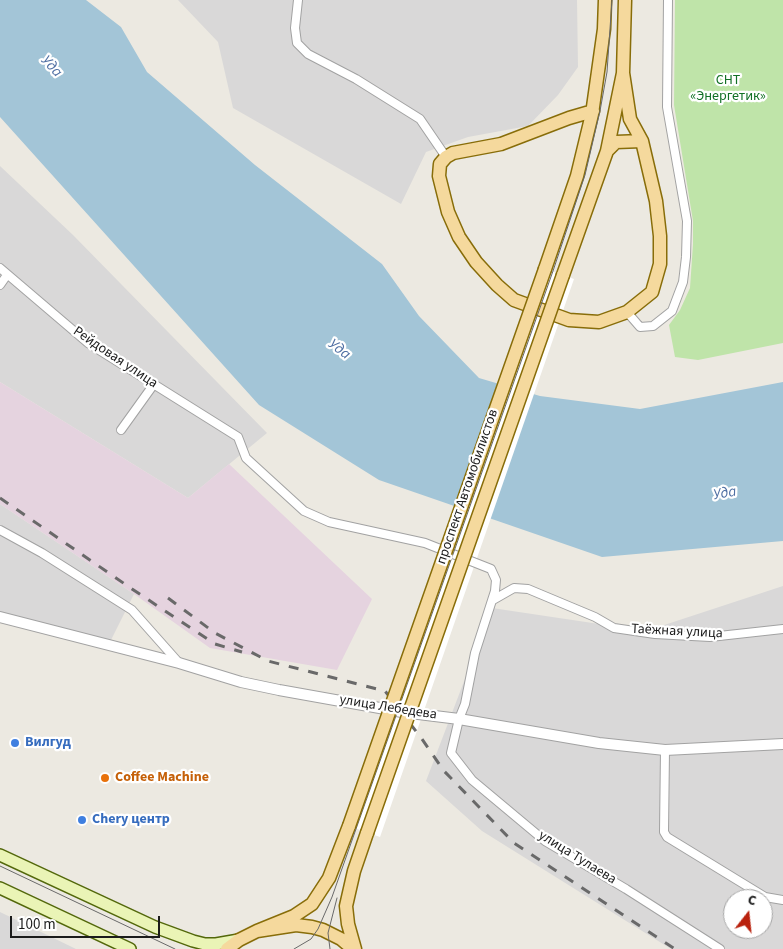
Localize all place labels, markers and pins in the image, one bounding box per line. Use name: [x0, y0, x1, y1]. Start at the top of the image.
place label: Вилгуд: [25, 735, 71, 751]
marker: Вилгуд: [9, 737, 21, 749]
place label: Coffee Machine: [115, 770, 209, 786]
marker: Coffee Machine: [99, 772, 111, 784]
place label: Chery центр: [92, 812, 170, 828]
marker: Chery центр: [76, 814, 88, 826]

